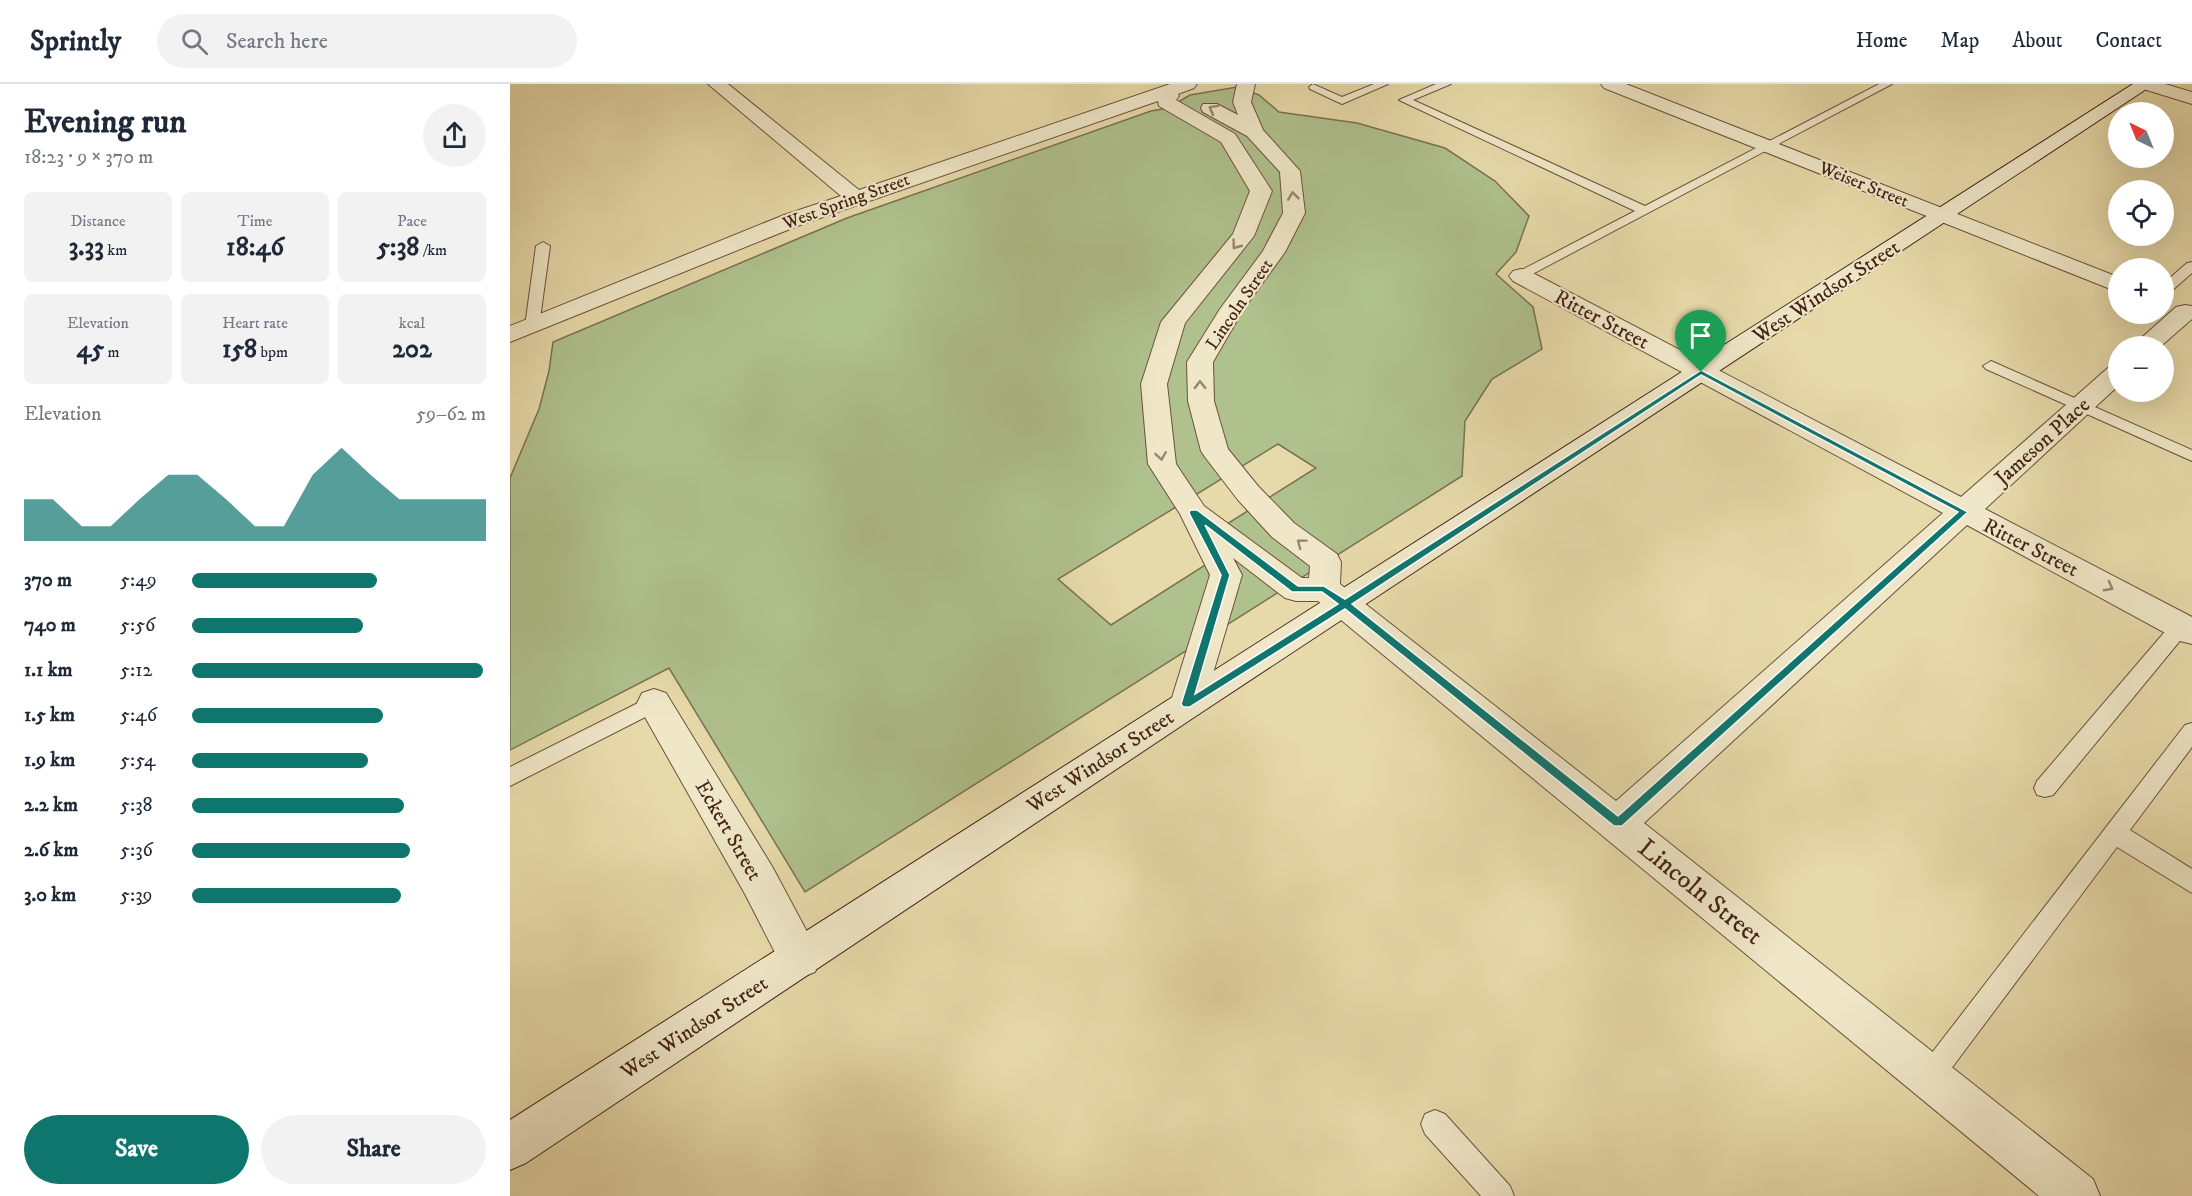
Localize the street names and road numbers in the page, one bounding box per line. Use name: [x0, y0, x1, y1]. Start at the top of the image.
street label: Weiser Street: [1815, 157, 1912, 213]
street label: West Spring Street: [779, 169, 913, 235]
street label: West Windsor Street: [1747, 234, 1905, 350]
street label: Lincoln Street: [1201, 255, 1278, 354]
street label: Ritter Street: [1550, 284, 1654, 356]
street label: Jameson Place: [1988, 392, 2096, 493]
street label: Ritter Street: [1979, 513, 2083, 583]
street label: West Windsor Street: [1021, 704, 1179, 820]
street label: Eckert Street: [689, 776, 767, 886]
street label: Lincoln Street: [1631, 832, 1769, 953]
street label: West Windsor Street: [615, 970, 773, 1086]

